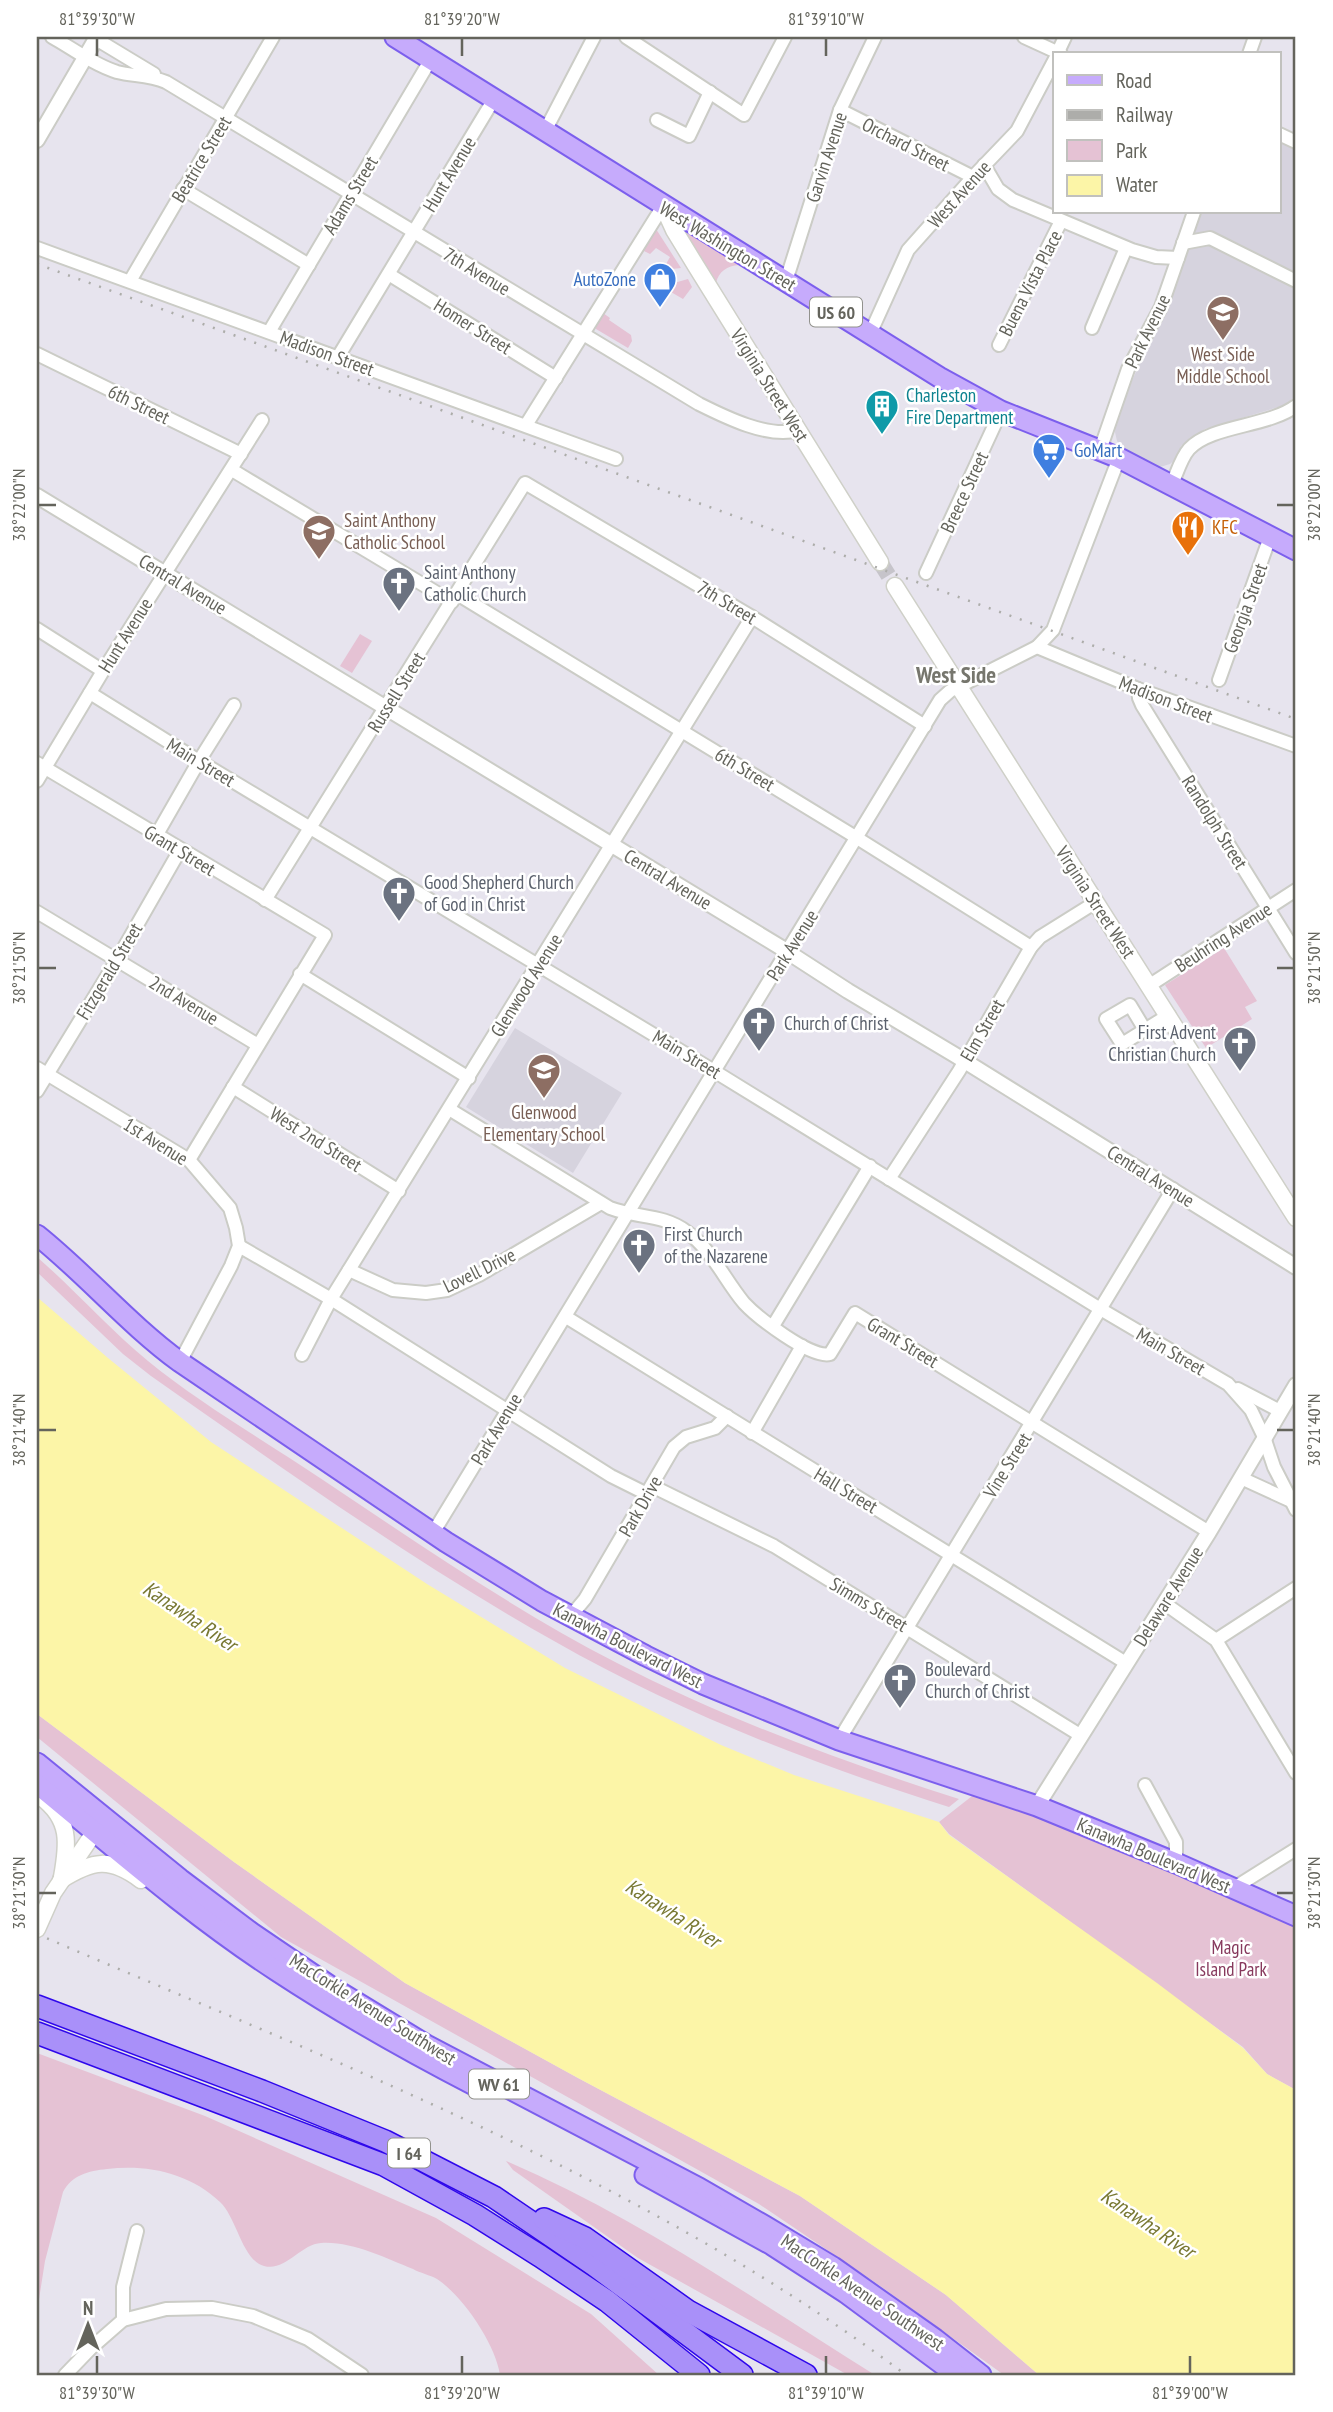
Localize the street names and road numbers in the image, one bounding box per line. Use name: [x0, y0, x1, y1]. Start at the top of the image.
street label: Garvin Avenue: [800, 109, 852, 205]
street label: Beatrice Street: [166, 111, 237, 207]
street label: Orchard Street: [858, 112, 955, 177]
street label: Hunt Avenue: [417, 132, 481, 216]
street label: Adams Street: [317, 151, 383, 238]
street label: West Avenue: [922, 155, 996, 233]
street label: West Washington Street: [655, 196, 801, 297]
street label: Buena Vista Place: [993, 226, 1067, 340]
street label: 7th Avenue: [439, 242, 515, 300]
street label: Park Avenue: [1119, 290, 1175, 372]
street label: Homer Street: [430, 293, 517, 360]
road number: US 60: [810, 298, 862, 326]
street label: Virginia Street West: [725, 323, 815, 447]
street label: Madison Street: [277, 325, 378, 381]
street label: 6th Street: [104, 379, 174, 429]
street label: Breece Street: [935, 447, 994, 537]
street label: Central Avenue: [135, 548, 231, 620]
street label: Georgia Street: [1218, 559, 1273, 656]
street label: 7th Street: [693, 575, 762, 630]
street label: Hunt Avenue: [93, 593, 157, 677]
street label: Russell Street: [362, 647, 431, 737]
street label: Madison Street: [1116, 670, 1217, 728]
street label: Main Street: [162, 732, 240, 792]
street label: 6th Street: [711, 742, 780, 797]
street label: Randolph Street: [1177, 771, 1254, 874]
street label: Grant Street: [140, 819, 221, 881]
street label: Virginia Street West: [1050, 840, 1142, 963]
street label: Central Avenue: [620, 843, 716, 915]
street label: Beuhring Avenue: [1170, 897, 1276, 977]
street label: Park Avenue: [761, 905, 823, 985]
street label: Fitzgerald Street: [71, 918, 148, 1024]
street label: Glenwood Avenue: [485, 929, 567, 1041]
street label: 2nd Avenue: [145, 970, 223, 1030]
street label: Elm Street: [955, 994, 1010, 1066]
street label: Main Street: [648, 1024, 726, 1084]
street label: West 2nd Street: [266, 1101, 367, 1177]
street label: 1st Avenue: [119, 1112, 193, 1170]
street label: Central Avenue: [1103, 1140, 1199, 1212]
street label: Lovell Drive: [439, 1242, 519, 1298]
street label: Grant Street: [863, 1311, 944, 1373]
street label: Main Street: [1132, 1322, 1210, 1381]
street label: Park Avenue: [465, 1389, 527, 1469]
street label: Vine Street: [977, 1427, 1037, 1503]
street label: Hall Street: [810, 1462, 883, 1519]
street label: Park Drive: [613, 1471, 667, 1541]
street label: Delaware Avenue: [1128, 1541, 1208, 1650]
street label: Simms Street: [826, 1571, 913, 1637]
street label: Kanawha Boulevard West: [549, 1597, 708, 1693]
street label: Kanawha Boulevard West: [1073, 1812, 1235, 1899]
street label: MacCorkle Avenue Southwest: [285, 1948, 461, 2070]
road number: WV 61: [469, 2070, 529, 2098]
road number: I 64: [388, 2138, 430, 2168]
street label: MacCorkle Avenue Southwest: [777, 2228, 950, 2356]

